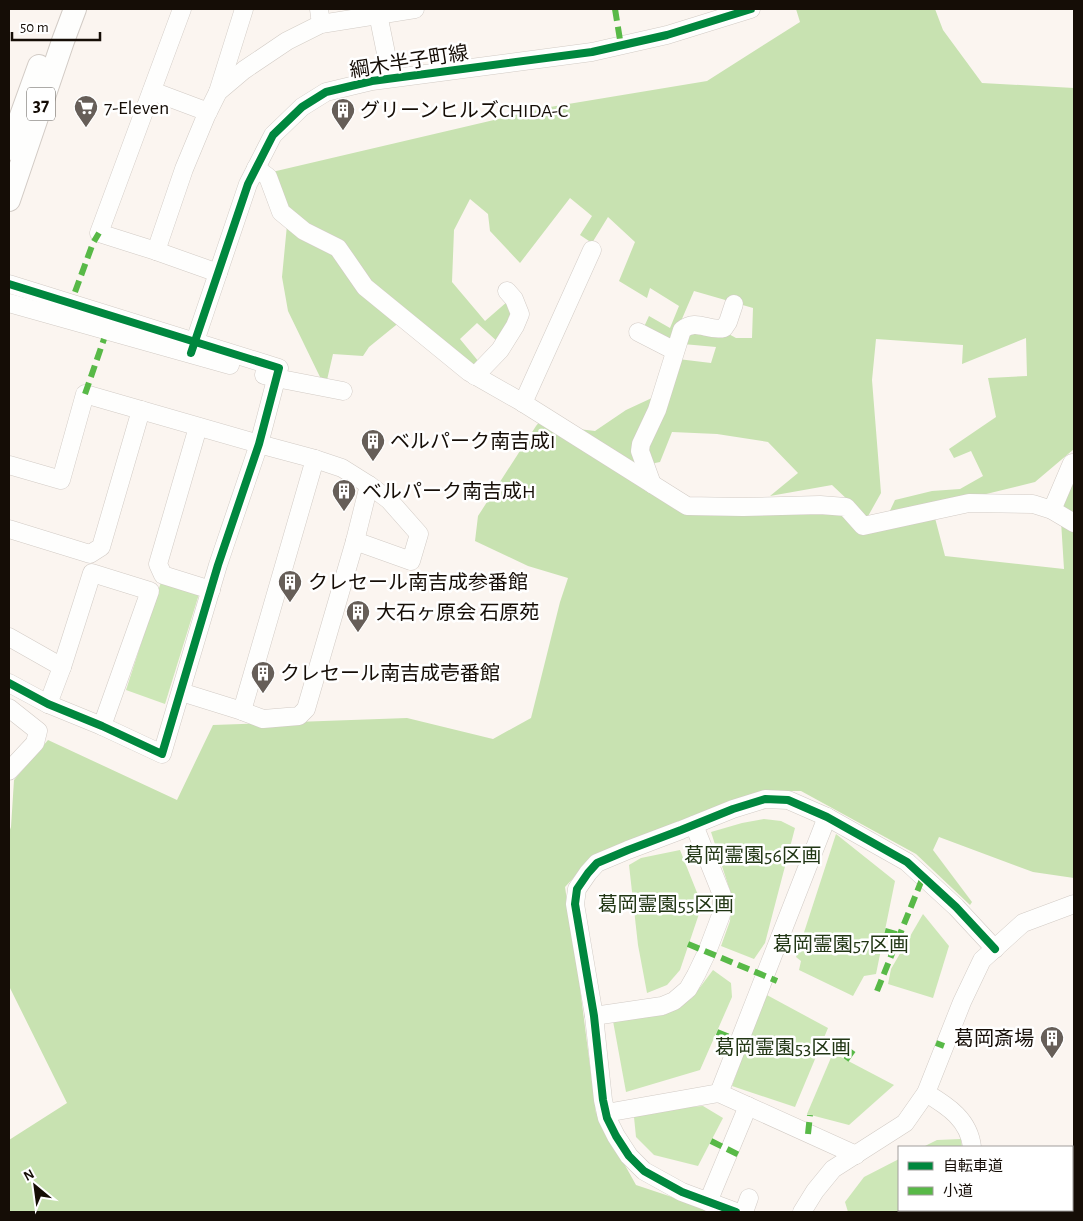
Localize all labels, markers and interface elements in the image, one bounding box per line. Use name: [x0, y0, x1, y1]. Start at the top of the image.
scale bar: [12, 10, 100, 42]
text: 50 m: [20, 20, 49, 35]
street label: 綱木半子町線: [348, 41, 470, 81]
road number: 37: [27, 88, 55, 120]
supermarket icon: 7-Eleven: [73, 94, 99, 128]
building icon: グリーンヒルズCHIDA-C: [330, 97, 356, 131]
place label: 7-Eleven: [104, 98, 169, 118]
place label: グリーンヒルズCHIDA-C: [360, 100, 568, 121]
building icon: ベルパーク南吉成I: [360, 428, 386, 462]
place label: ベルパーク南吉成I: [390, 431, 555, 452]
building icon: ベルパーク南吉成H: [331, 478, 357, 512]
place label: ベルパーク南吉成H: [362, 481, 536, 502]
building icon: クレセール南吉成参番館: [277, 569, 303, 603]
place label: クレセール南吉成参番館: [308, 572, 528, 593]
building icon: 大石ヶ原会 石原苑: [345, 599, 371, 633]
place label: 大石ヶ原会 石原苑: [376, 602, 539, 623]
building icon: クレセール南吉成壱番館: [250, 660, 276, 694]
place label: クレセール南吉成壱番館: [280, 663, 500, 684]
park label: 葛岡霊園56区画: [684, 844, 822, 866]
park label: 葛岡霊園55区画: [598, 893, 734, 915]
park label: 葛岡霊園57区画: [773, 933, 909, 955]
building icon: 葛岡斎場: [1039, 1025, 1065, 1059]
place label: 葛岡斎場: [954, 1027, 1034, 1049]
park label: 葛岡霊園53区画: [715, 1036, 851, 1058]
legend: [898, 1146, 1073, 1211]
text: 自転車道: [943, 1158, 1003, 1174]
north arrow: [10, 1161, 60, 1211]
text: N: [22, 1167, 37, 1184]
text: 小道: [943, 1183, 973, 1199]

